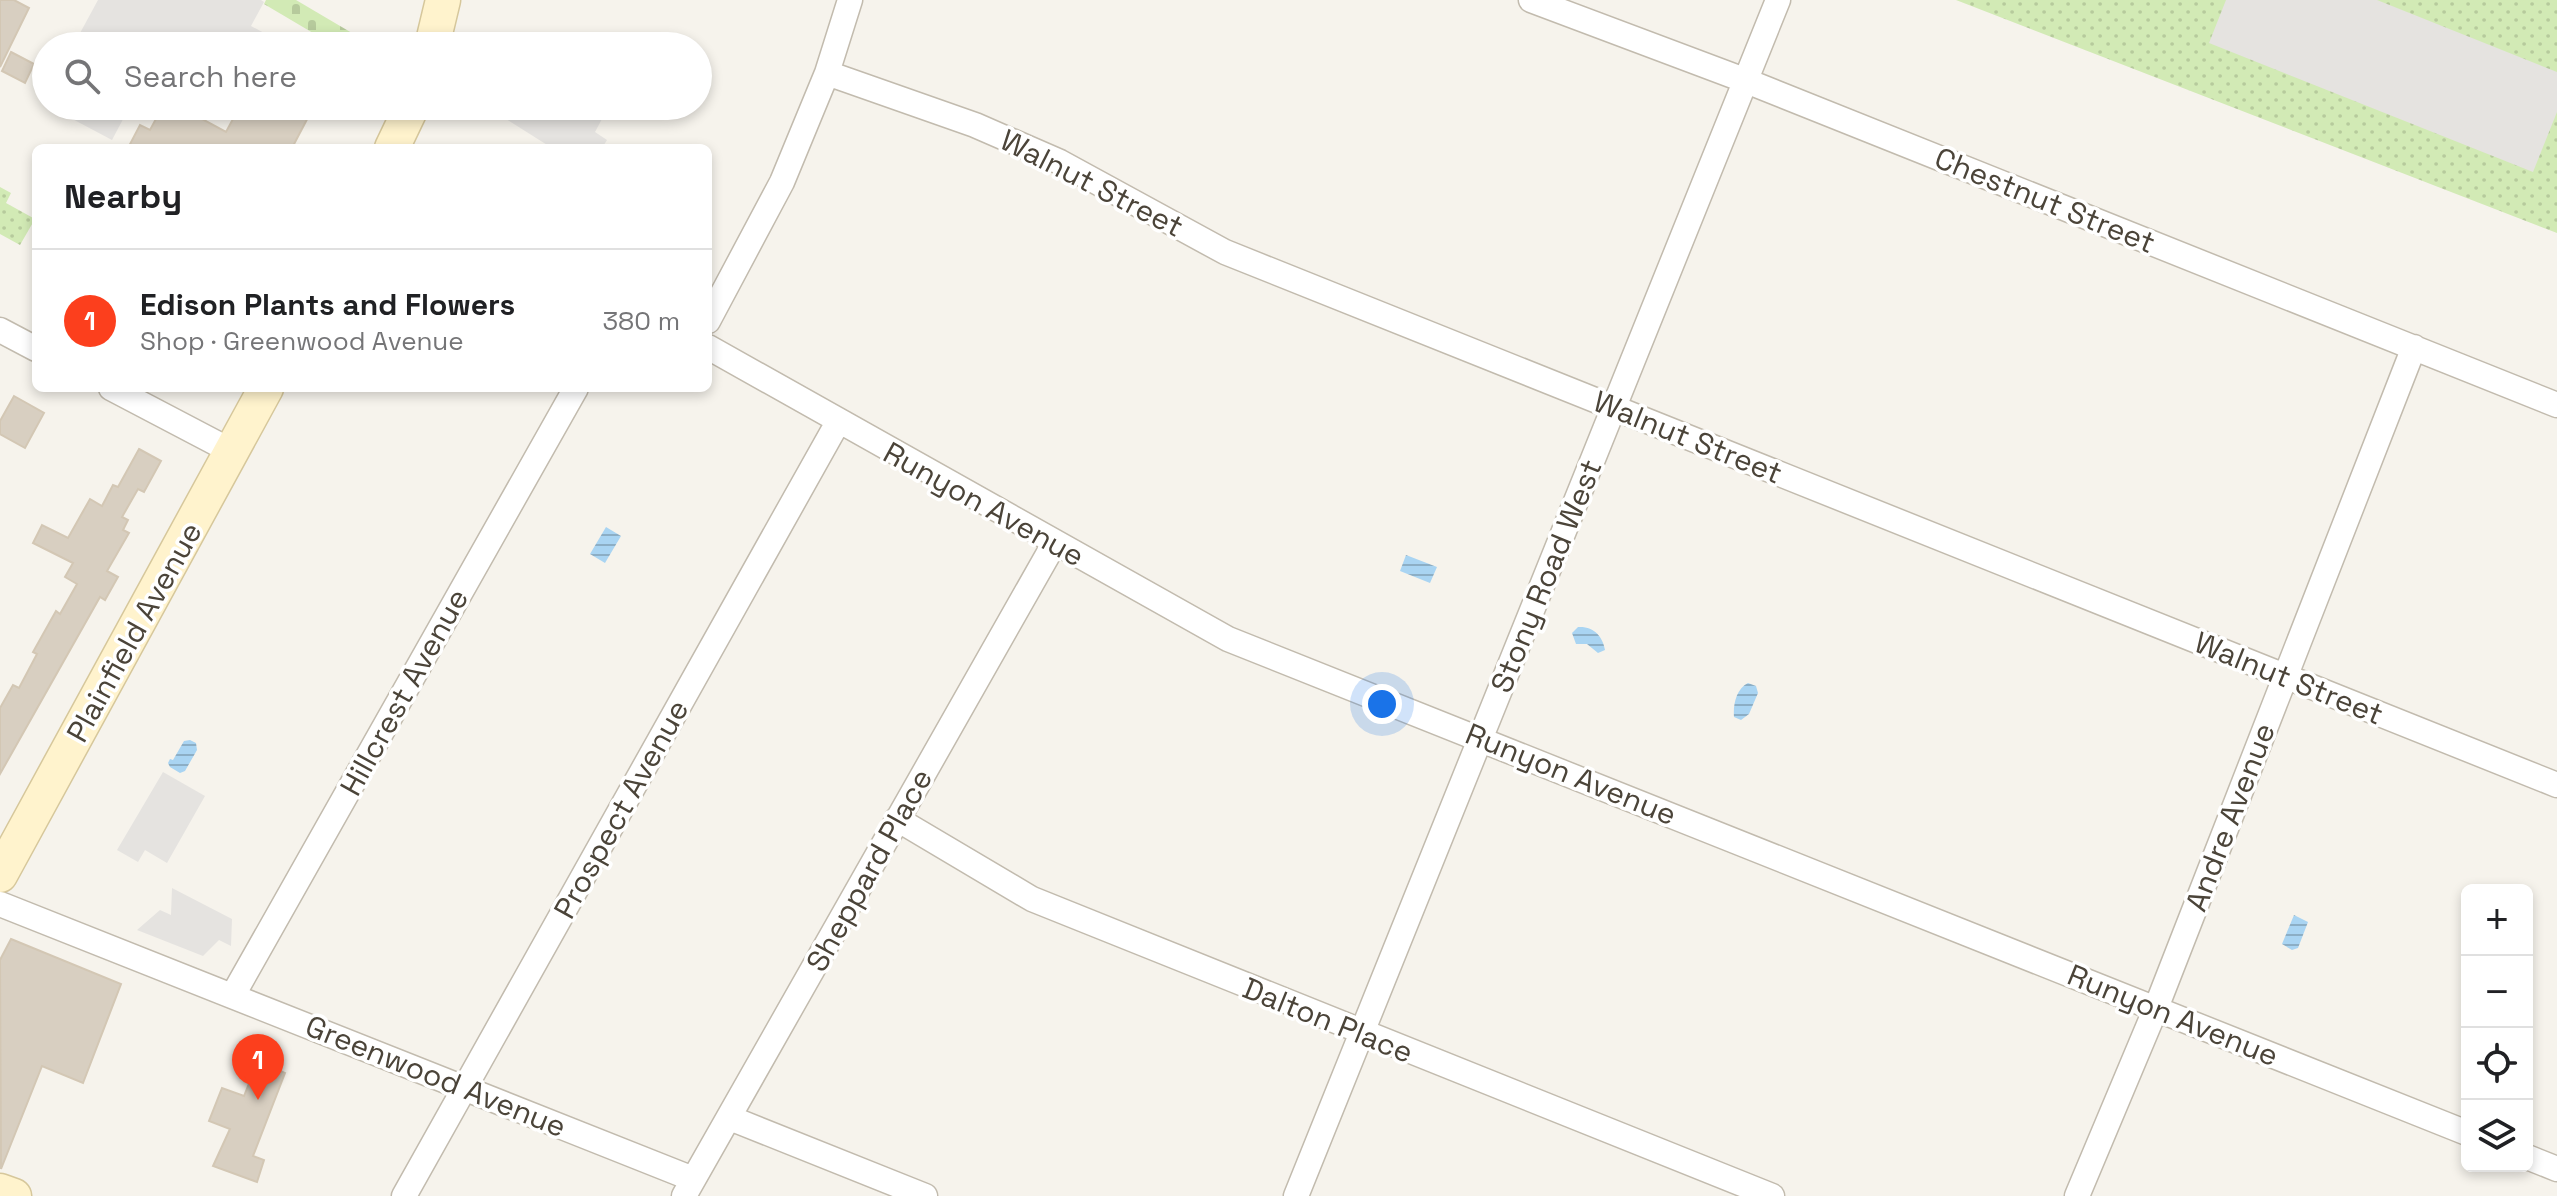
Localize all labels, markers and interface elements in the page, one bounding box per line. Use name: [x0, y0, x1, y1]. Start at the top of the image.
search box: [32, 32, 712, 120]
icon: search: [60, 54, 104, 98]
text: Search here: [124, 57, 297, 96]
street label: Walnut Street: [994, 120, 1190, 246]
street label: Chestnut Street: [1929, 138, 2161, 262]
text: Nearby: [64, 175, 182, 218]
text: Edison Plants and Flowers: [140, 285, 515, 324]
text: 1: [84, 304, 96, 338]
text: 380 m: [602, 304, 680, 338]
text: Shop · Greenwood Avenue: [140, 324, 464, 358]
street label: Walnut Street: [1588, 381, 1788, 493]
street label: Runyon Avenue: [877, 433, 1091, 575]
street label: Stony Road West: [1481, 454, 1611, 698]
street label: Plainfield Avenue: [57, 515, 211, 749]
street label: Hillcrest Avenue: [331, 582, 477, 802]
street label: Walnut Street: [2189, 622, 2389, 734]
your location: [1362, 684, 1402, 724]
street label: Prospect Avenue: [545, 693, 697, 925]
street label: Runyon Avenue: [1460, 714, 1682, 834]
street label: Andre Avenue: [2176, 717, 2284, 917]
street label: Sheppard Place: [797, 762, 941, 978]
map controls: [2461, 884, 2533, 1172]
button: +: [2461, 884, 2533, 956]
street label: Runyon Avenue: [2062, 955, 2284, 1075]
button: −: [2461, 956, 2533, 1028]
street label: Dalton Place: [1237, 968, 1419, 1072]
street label: Greenwood Avenue: [300, 1006, 572, 1146]
button: locate: [2461, 1028, 2533, 1100]
pin: 1: [232, 1034, 284, 1100]
button: layers: [2461, 1100, 2533, 1172]

